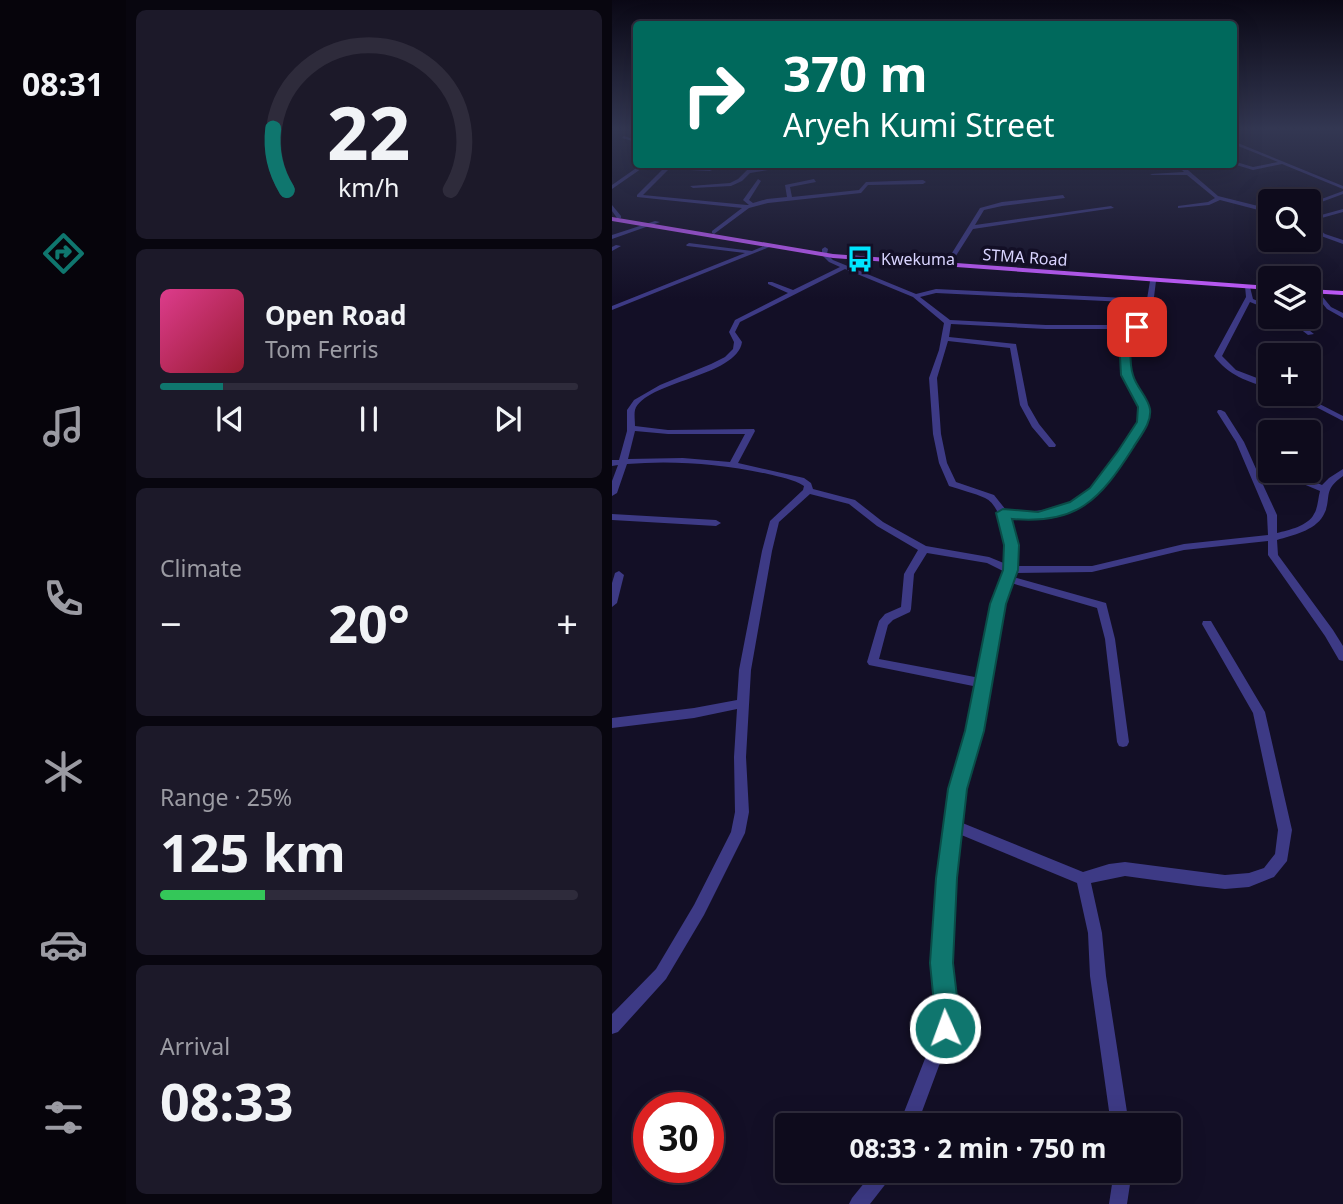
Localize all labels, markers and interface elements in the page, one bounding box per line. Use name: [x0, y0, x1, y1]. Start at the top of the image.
text: 370 m: [783, 40, 928, 106]
icon: right: [668, 49, 759, 140]
text: 08:31: [22, 62, 104, 105]
text: 22: [327, 83, 411, 182]
text: Aryeh Kumi Street: [783, 103, 1055, 146]
text: km/h: [338, 170, 400, 204]
map controls: [1258, 189, 1321, 483]
button: search: [1258, 189, 1321, 252]
icon: directions: [39, 229, 88, 278]
street label: STMA Road: [982, 243, 1068, 271]
bus stop icon: Kwekuma: [845, 244, 875, 274]
place label: Kwekuma: [881, 248, 955, 270]
button: layers: [1258, 266, 1321, 329]
text: Open Road: [265, 297, 407, 333]
pin: [1107, 297, 1167, 357]
icon: arrive: [1118, 308, 1156, 346]
text: Tom Ferris: [265, 333, 378, 365]
button: +: [1258, 343, 1321, 406]
icon: previous: [211, 400, 249, 438]
icon: pause: [350, 400, 388, 438]
icon: next: [489, 400, 527, 438]
icon: music: [39, 402, 88, 451]
button: −: [1258, 420, 1321, 483]
text: Climate: [160, 552, 242, 584]
icon: phone: [39, 574, 88, 623]
text: 20°: [328, 587, 410, 658]
text: −: [160, 597, 182, 649]
text: +: [556, 597, 578, 649]
icon: climate: [39, 747, 88, 796]
text: Range · 25%: [160, 781, 292, 813]
text: 125 km: [160, 816, 346, 887]
icon: car: [39, 920, 88, 969]
position arrow: [908, 991, 982, 1065]
text: Arrival: [160, 1030, 230, 1062]
text: 08:33: [160, 1065, 294, 1136]
speed limit sign: 30: [633, 1092, 724, 1183]
icon: filters: [39, 1093, 88, 1142]
text: 08:33 · 2 min · 750 m: [850, 1130, 1106, 1166]

